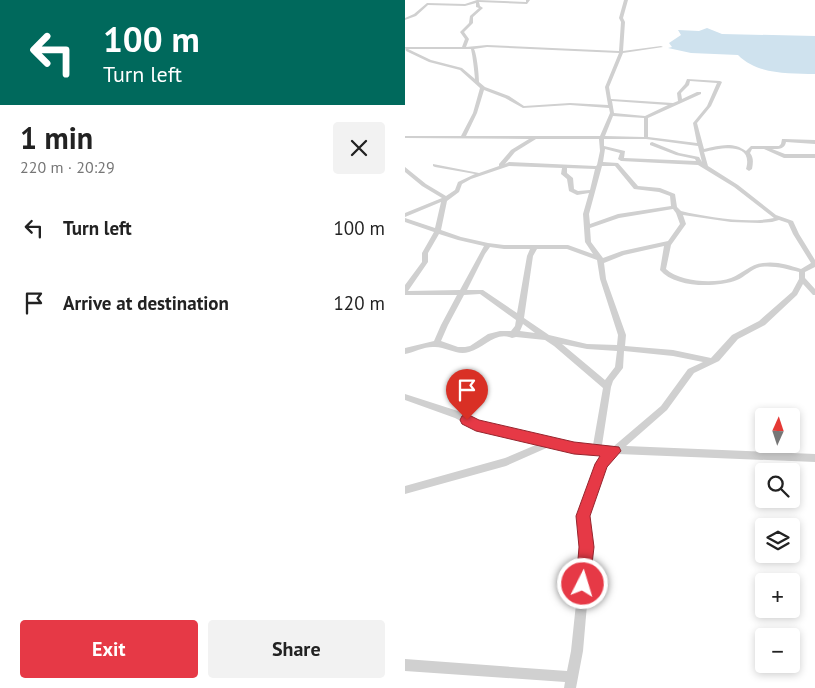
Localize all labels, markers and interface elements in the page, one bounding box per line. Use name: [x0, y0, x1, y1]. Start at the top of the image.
text: 100 m: [103, 16, 200, 62]
icon: left: [20, 20, 85, 85]
text: Turn left: [103, 60, 182, 88]
text: 1 min: [20, 118, 93, 157]
button: close: [333, 122, 385, 174]
text: 220 m · 20:29: [20, 157, 115, 177]
icon: left: [20, 214, 48, 242]
text: Turn left: [63, 216, 132, 240]
text: 100 m: [333, 216, 385, 240]
icon: arrive: [20, 289, 48, 317]
text: Arrive at destination: [63, 291, 229, 315]
text: 120 m: [333, 291, 385, 315]
pin: [446, 369, 488, 420]
icon: arrive: [453, 376, 481, 404]
north arrow: [755, 408, 800, 452]
map controls: [755, 408, 800, 673]
button: search: [755, 463, 800, 508]
button: layers: [755, 518, 800, 563]
position arrow: [556, 557, 608, 609]
button: +: [755, 573, 800, 618]
button: Exit: [20, 620, 198, 678]
button: Share: [208, 620, 385, 678]
button: −: [755, 628, 800, 673]

